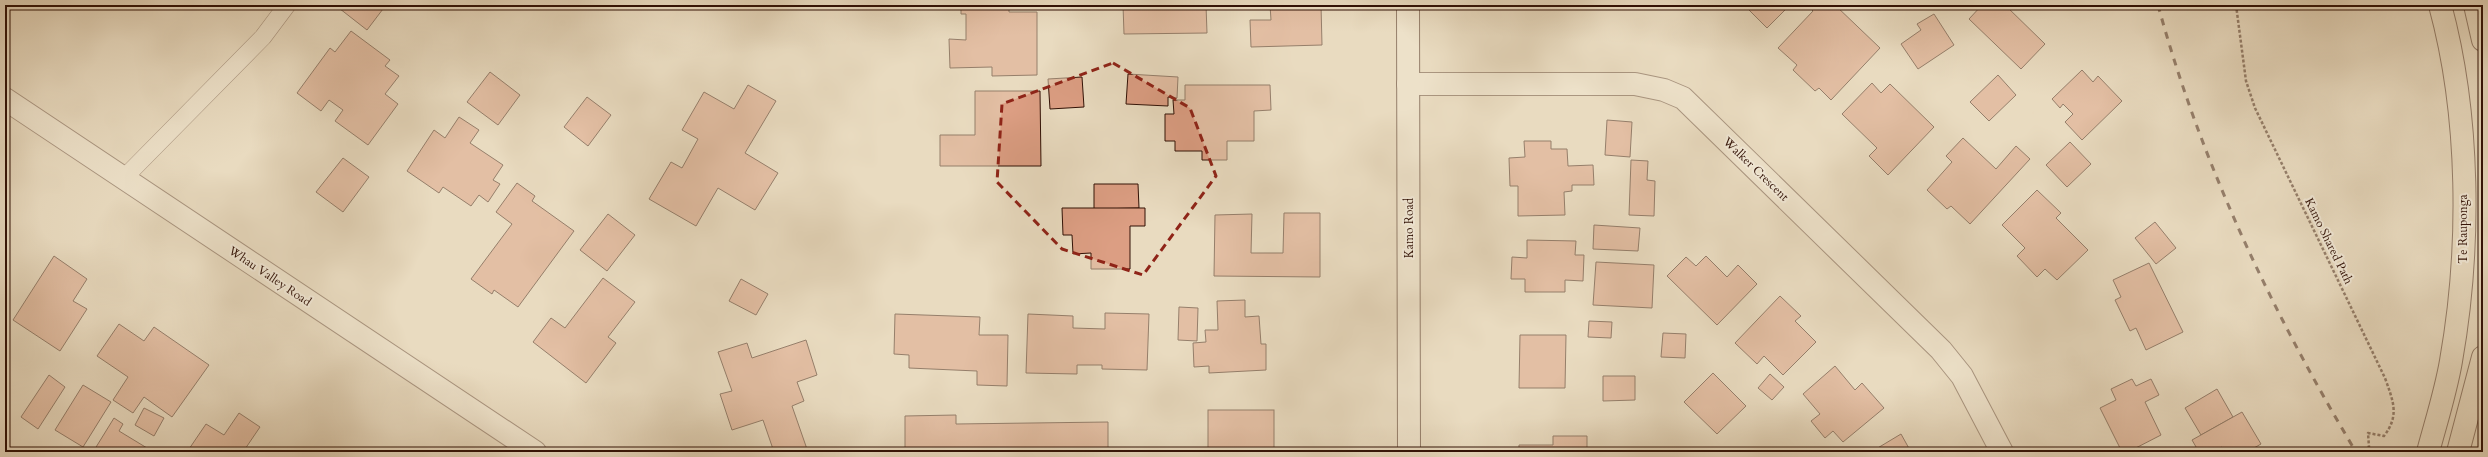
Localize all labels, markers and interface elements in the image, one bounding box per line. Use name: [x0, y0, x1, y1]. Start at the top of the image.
street label: Walker Crescent: [1719, 133, 1792, 205]
street label: Te Rauponga: [2455, 194, 2471, 264]
street label: Kamo Shared Path: [2301, 195, 2357, 287]
street label: Kamo Road: [1401, 197, 1417, 258]
street label: Whau Valley Road: [225, 242, 315, 310]

